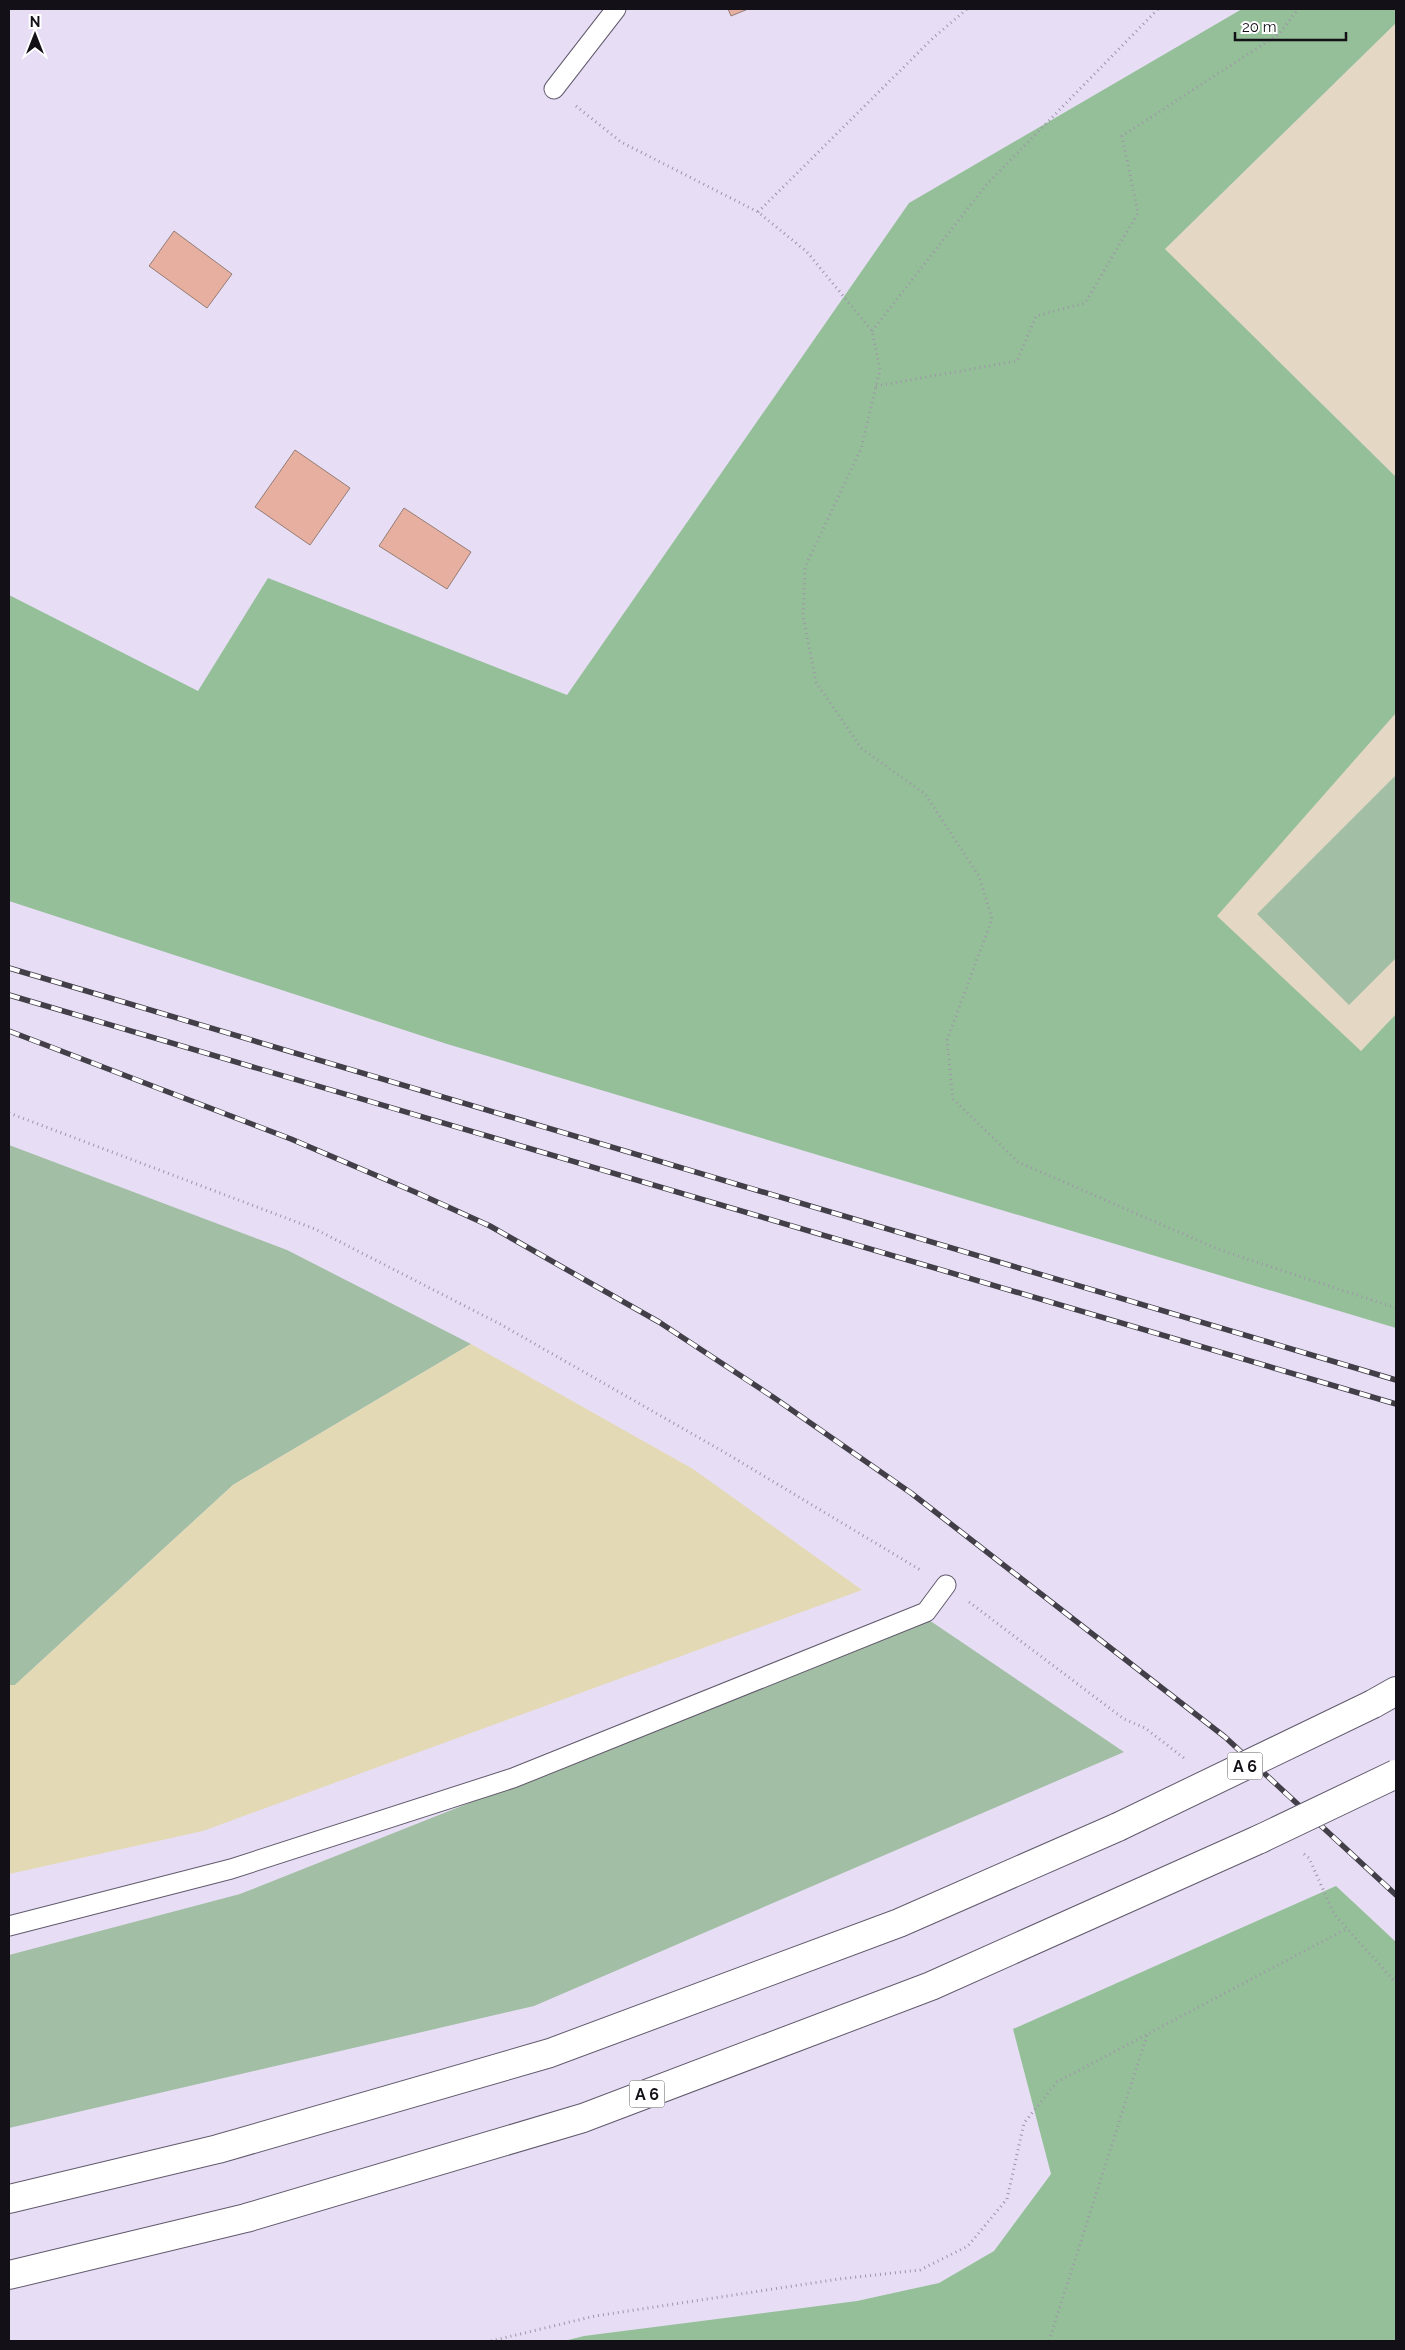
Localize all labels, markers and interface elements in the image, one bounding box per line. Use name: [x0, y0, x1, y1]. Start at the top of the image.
north arrow: [10, 10, 60, 60]
scale bar: [1235, 10, 1346, 42]
text: N: [30, 14, 40, 30]
text: 20 m: [1242, 18, 1277, 36]
road number: A 6: [1228, 1752, 1262, 1780]
road number: A 6: [630, 2080, 664, 2108]

